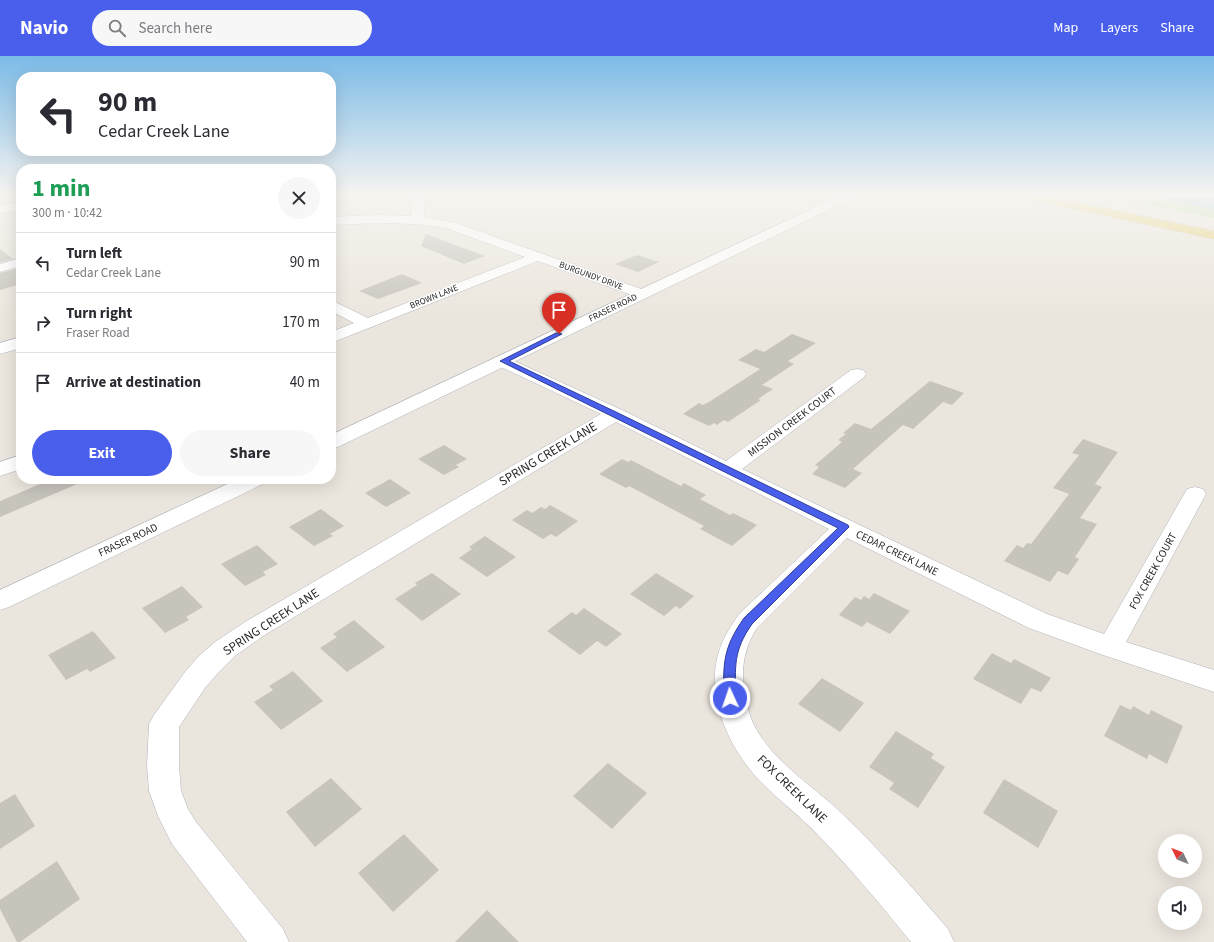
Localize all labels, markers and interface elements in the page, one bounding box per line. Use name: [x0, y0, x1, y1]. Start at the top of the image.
search box: [92, 10, 372, 46]
text: Navio: [20, 15, 68, 42]
icon: search: [106, 17, 128, 39]
text: Search here: [138, 18, 212, 39]
text: Map: [1053, 18, 1078, 38]
text: Layers: [1100, 18, 1138, 38]
text: Share: [1160, 18, 1194, 38]
text: 90 m: [98, 82, 157, 122]
icon: left: [32, 88, 84, 140]
text: Cedar Creek Lane: [98, 119, 229, 144]
text: 1 min: [32, 171, 90, 206]
button: close: [278, 177, 320, 219]
text: 300 m · 10:42: [32, 204, 102, 222]
text: Turn left: [66, 243, 122, 264]
icon: left: [32, 252, 54, 274]
text: 90 m: [290, 252, 320, 273]
street label: BURGUNDY DRIVE: [557, 258, 625, 294]
text: Cedar Creek Lane: [66, 264, 161, 282]
street label: BROWN LANE: [408, 281, 460, 313]
street label: FRASER ROAD: [587, 290, 640, 325]
pin: [542, 293, 576, 334]
icon: arrive: [548, 299, 570, 321]
text: Turn right: [66, 303, 132, 324]
icon: right: [32, 312, 54, 334]
text: 170 m: [282, 312, 320, 333]
text: Fraser Road: [66, 324, 130, 342]
icon: arrive: [32, 372, 54, 394]
text: Arrive at destination: [66, 372, 201, 393]
text: 40 m: [290, 372, 320, 393]
street label: MISSION CREEK COURT: [745, 384, 839, 460]
street label: SPRING CREEK LANE: [496, 418, 601, 490]
button: Exit: [32, 430, 172, 476]
button: Share: [180, 430, 320, 476]
street label: FRASER ROAD: [96, 520, 160, 560]
street label: CEDAR CREEK LANE: [853, 527, 941, 580]
street label: FOX CREEK COURT: [1126, 530, 1180, 612]
street label: SPRING CREEK LANE: [219, 584, 323, 660]
position arrow: [709, 677, 751, 719]
street label: FOX CREEK LANE: [753, 751, 831, 827]
north arrow: [1158, 834, 1202, 878]
map controls: [1158, 834, 1202, 930]
button: sound: [1158, 886, 1202, 930]

